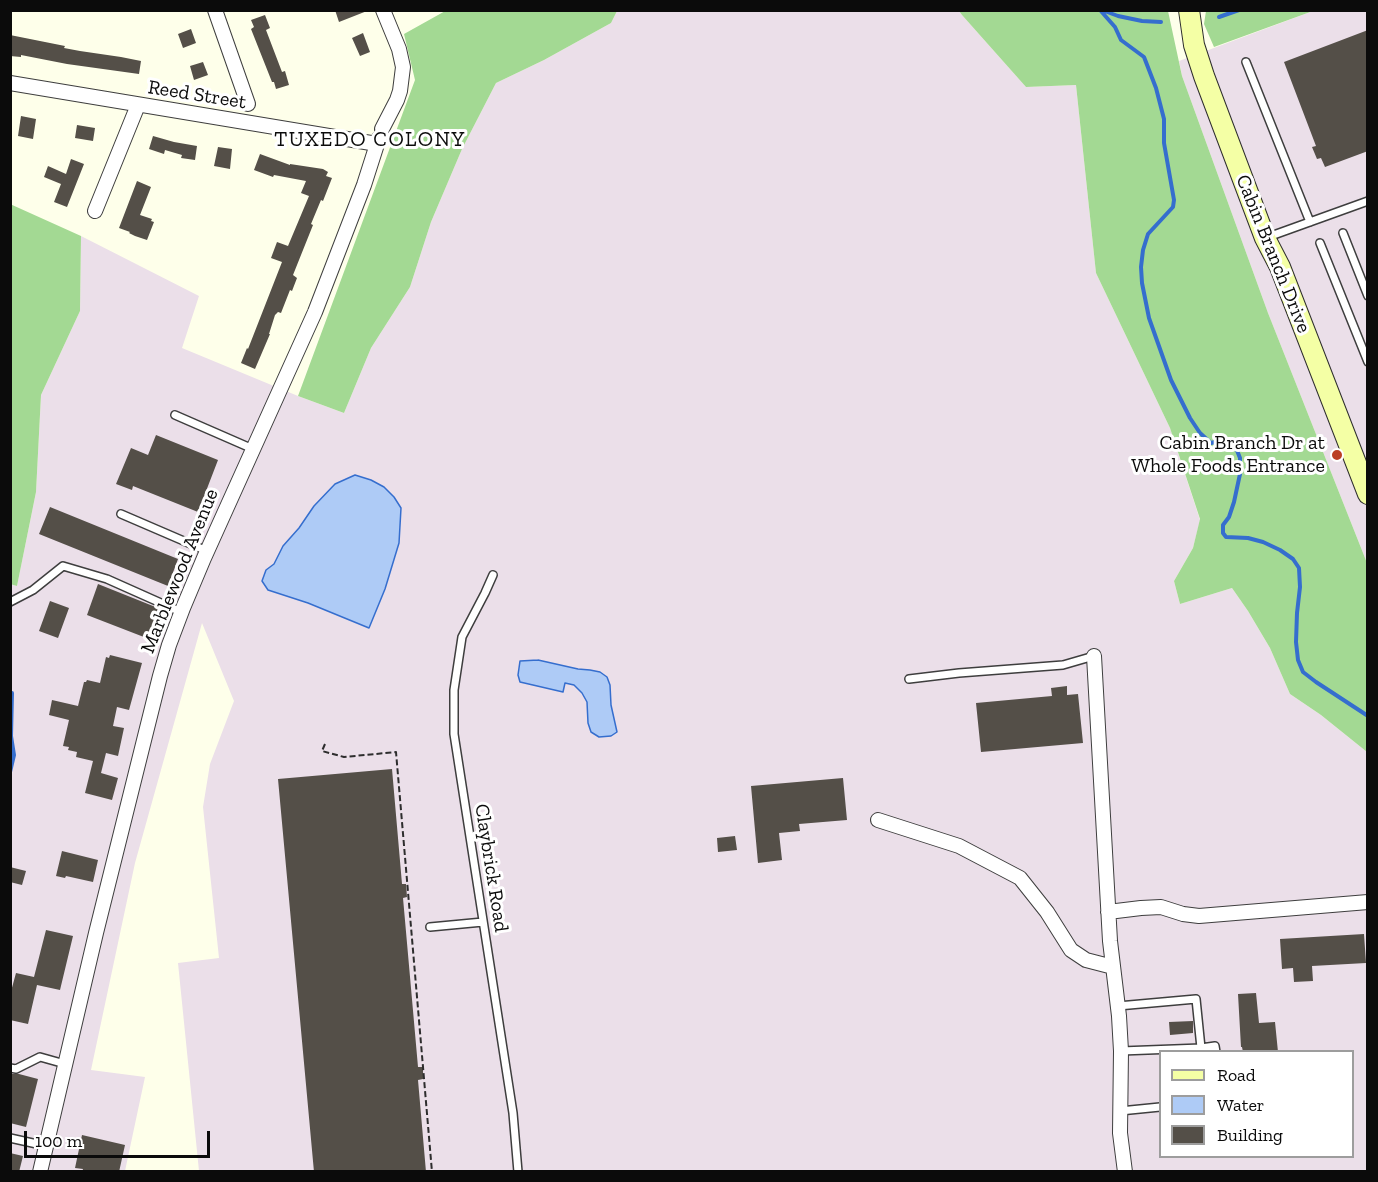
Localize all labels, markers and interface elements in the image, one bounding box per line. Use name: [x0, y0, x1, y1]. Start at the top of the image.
street label: Reed Street: [146, 75, 248, 115]
district label: TUXEDO COLONY: [274, 127, 466, 153]
street label: Cabin Branch Drive: [1230, 171, 1316, 337]
place label: Cabin Branch Dr at Whole Foods Entrance: [1131, 431, 1325, 478]
marker: Cabin Branch Dr at Whole Foods Entrance: [1330, 448, 1344, 462]
street label: Marblewood Avenue: [136, 485, 224, 657]
street label: Claybrick Road: [469, 802, 513, 934]
legend: [1159, 1050, 1354, 1158]
text: Road: [1217, 1064, 1256, 1086]
text: Water: [1217, 1094, 1264, 1116]
scale bar: [27, 1119, 213, 1157]
text: Building: [1217, 1124, 1283, 1146]
text: 100 m: [35, 1130, 82, 1152]

